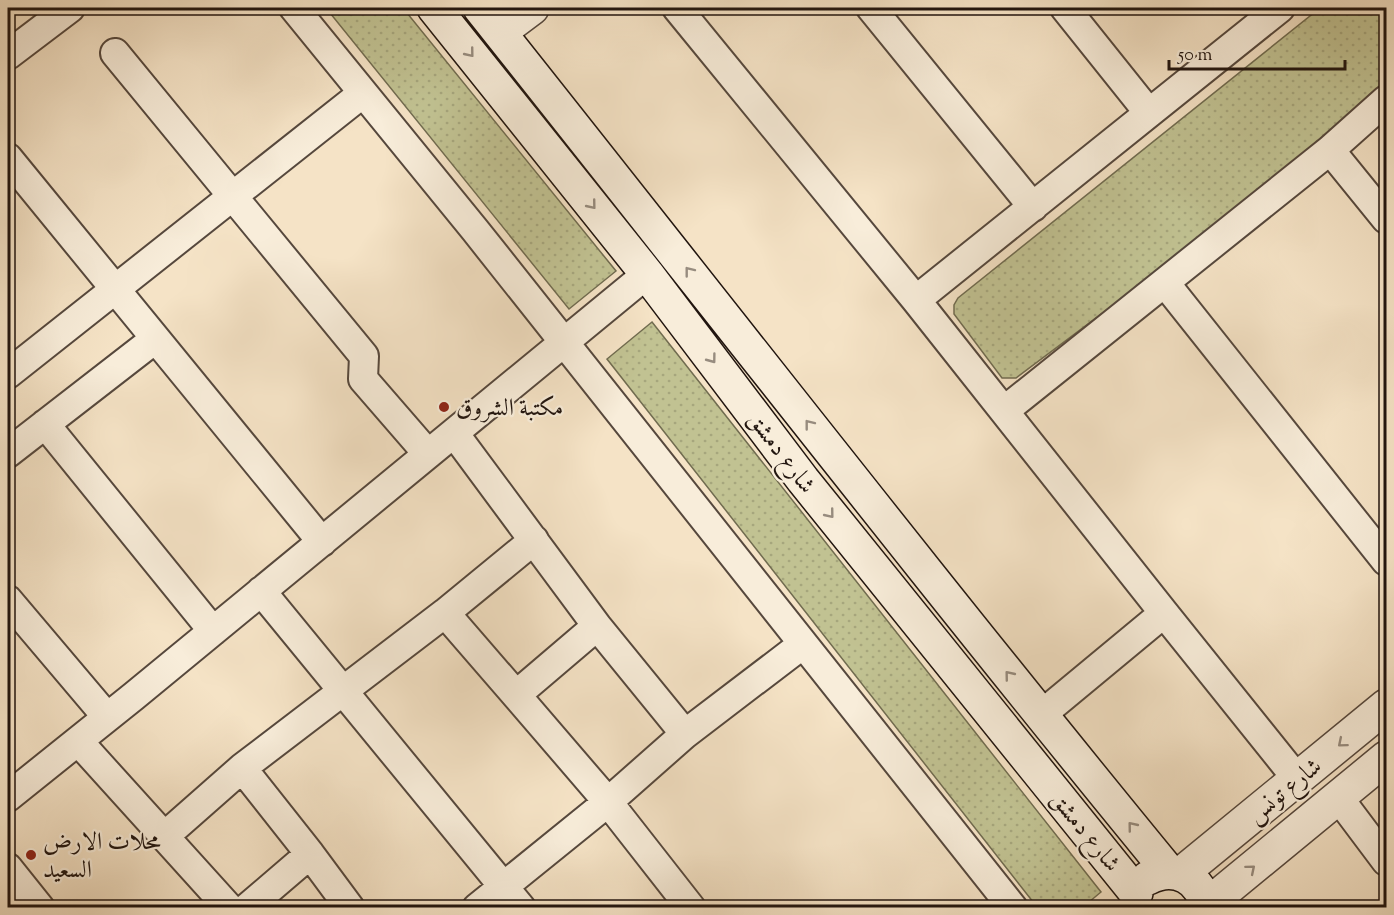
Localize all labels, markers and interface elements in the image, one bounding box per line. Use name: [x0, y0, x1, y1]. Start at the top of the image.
scale bar: [1169, 33, 1344, 71]
text: 50 m: [1177, 43, 1213, 69]
one-way arrow: [463, 46, 474, 57]
one-way arrow: [585, 198, 596, 209]
one-way arrow: [686, 266, 697, 277]
one-way arrow: [704, 353, 715, 364]
place label: مكتبة الشروق: [456, 392, 563, 426]
marker: مكتبة الشروق: [437, 400, 451, 414]
street label: شارع دمشق: [737, 405, 823, 502]
one-way arrow: [805, 420, 816, 431]
one-way arrow: [823, 507, 834, 518]
one-way arrow: [1005, 671, 1016, 682]
one-way arrow: [1337, 736, 1348, 747]
street label: شارع تونس: [1240, 751, 1331, 833]
street label: شارع دمشق: [1041, 785, 1128, 881]
one-way arrow: [1129, 822, 1140, 833]
place label: محلات الارض السعيد: [43, 826, 161, 888]
marker: محلات الارض السعيد: [24, 848, 38, 862]
one-way arrow: [1244, 865, 1255, 876]

